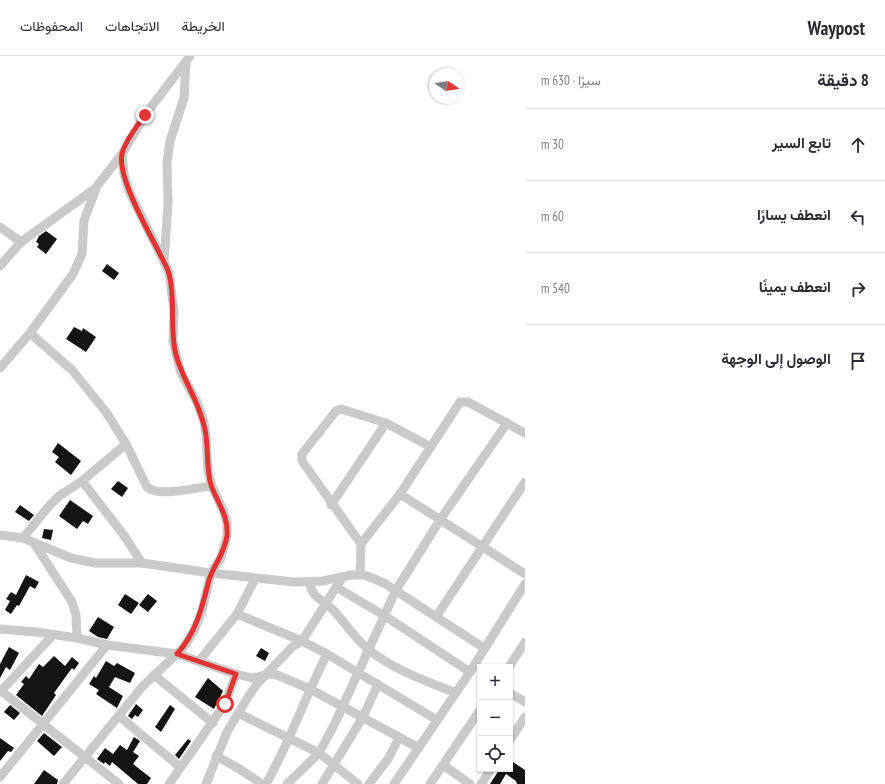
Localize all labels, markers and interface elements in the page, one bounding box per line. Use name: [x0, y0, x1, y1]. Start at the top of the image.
text: Waypost: [808, 16, 865, 40]
text: المحفوظات: [20, 17, 83, 35]
text: الاتجاهات: [105, 17, 159, 35]
text: الخريطة: [181, 17, 225, 35]
north arrow: [429, 68, 465, 104]
text: 8 دقيقة: [817, 69, 869, 91]
text: سيرًا · 630 m: [541, 72, 601, 89]
route end: [136, 106, 154, 124]
text: تابع السير: [772, 133, 831, 152]
icon: ahead: [847, 134, 869, 156]
text: 30 m: [541, 136, 564, 153]
text: انعطف يسارًا: [757, 205, 831, 224]
icon: left: [847, 206, 869, 228]
text: 60 m: [541, 208, 564, 225]
text: انعطف يمينًا: [759, 277, 831, 296]
icon: right: [847, 278, 869, 300]
text: 540 m: [541, 280, 570, 297]
text: الوصول إلى الوجهة: [721, 349, 831, 368]
icon: arrive: [847, 350, 869, 372]
map controls: [477, 664, 513, 772]
button: +: [477, 664, 513, 700]
route start: [216, 695, 234, 713]
button: −: [477, 700, 513, 736]
button: locate: [477, 736, 513, 772]

